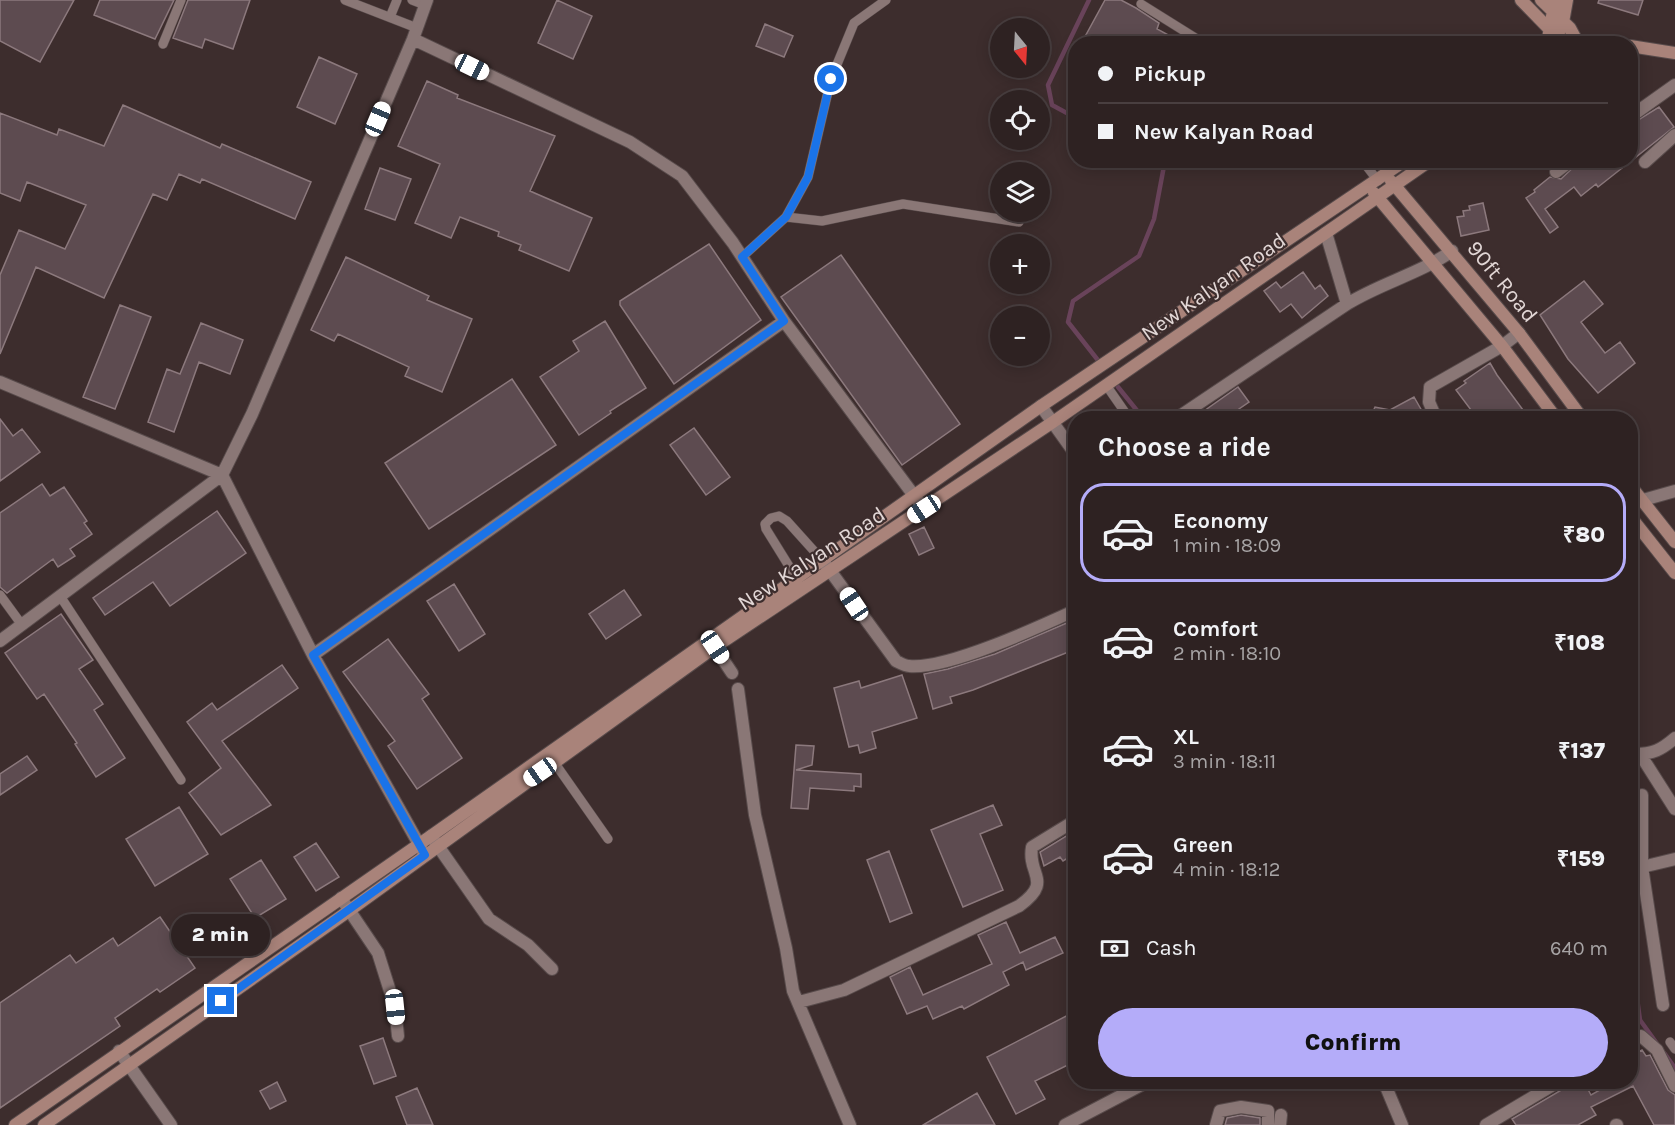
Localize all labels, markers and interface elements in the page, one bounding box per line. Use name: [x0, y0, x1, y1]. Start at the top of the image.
north arrow: [990, 18, 1050, 78]
map controls: [990, 18, 1050, 366]
car: [452, 51, 492, 83]
text: Pickup: [1134, 61, 1206, 87]
route start: [817, 65, 844, 92]
button: locate: [990, 90, 1050, 150]
car: [363, 99, 393, 139]
text: New Kalyan Road: [1134, 119, 1314, 145]
button: layers: [990, 162, 1050, 222]
street label: New Kalyan Road: [1136, 227, 1291, 346]
button: +: [990, 234, 1050, 294]
street label: 90ft Road: [1461, 236, 1543, 328]
button: −: [990, 306, 1050, 366]
text: Choose a ride: [1098, 431, 1271, 463]
car: [904, 492, 944, 526]
street label: New Kalyan Road: [733, 501, 890, 616]
icon: car: [1101, 506, 1155, 560]
text: Economy: [1173, 508, 1268, 534]
text: ₹80: [1563, 522, 1605, 548]
text: 1 min · 18:09: [1173, 534, 1281, 557]
car: [836, 584, 872, 624]
icon: car: [1101, 614, 1155, 668]
text: Comfort: [1173, 616, 1258, 642]
car: [697, 627, 733, 667]
text: ₹108: [1554, 630, 1605, 656]
text: 2 min · 18:10: [1173, 642, 1281, 665]
icon: car: [1101, 722, 1155, 776]
text: XL: [1173, 724, 1199, 750]
text: ₹137: [1558, 738, 1605, 764]
text: 3 min · 18:11: [1173, 750, 1276, 773]
car: [520, 754, 560, 790]
icon: car: [1101, 830, 1155, 884]
text: Green: [1173, 832, 1234, 858]
text: ₹159: [1557, 846, 1605, 872]
text: 4 min · 18:12: [1173, 858, 1280, 881]
callout: 2 min: [172, 914, 270, 956]
text: 2 min: [192, 923, 249, 946]
icon: cash: [1098, 932, 1131, 965]
text: Cash: [1146, 935, 1196, 961]
text: 640 m: [1550, 937, 1608, 960]
route end: [207, 987, 234, 1014]
car: [384, 988, 406, 1026]
button: Confirm: [1098, 1008, 1608, 1077]

